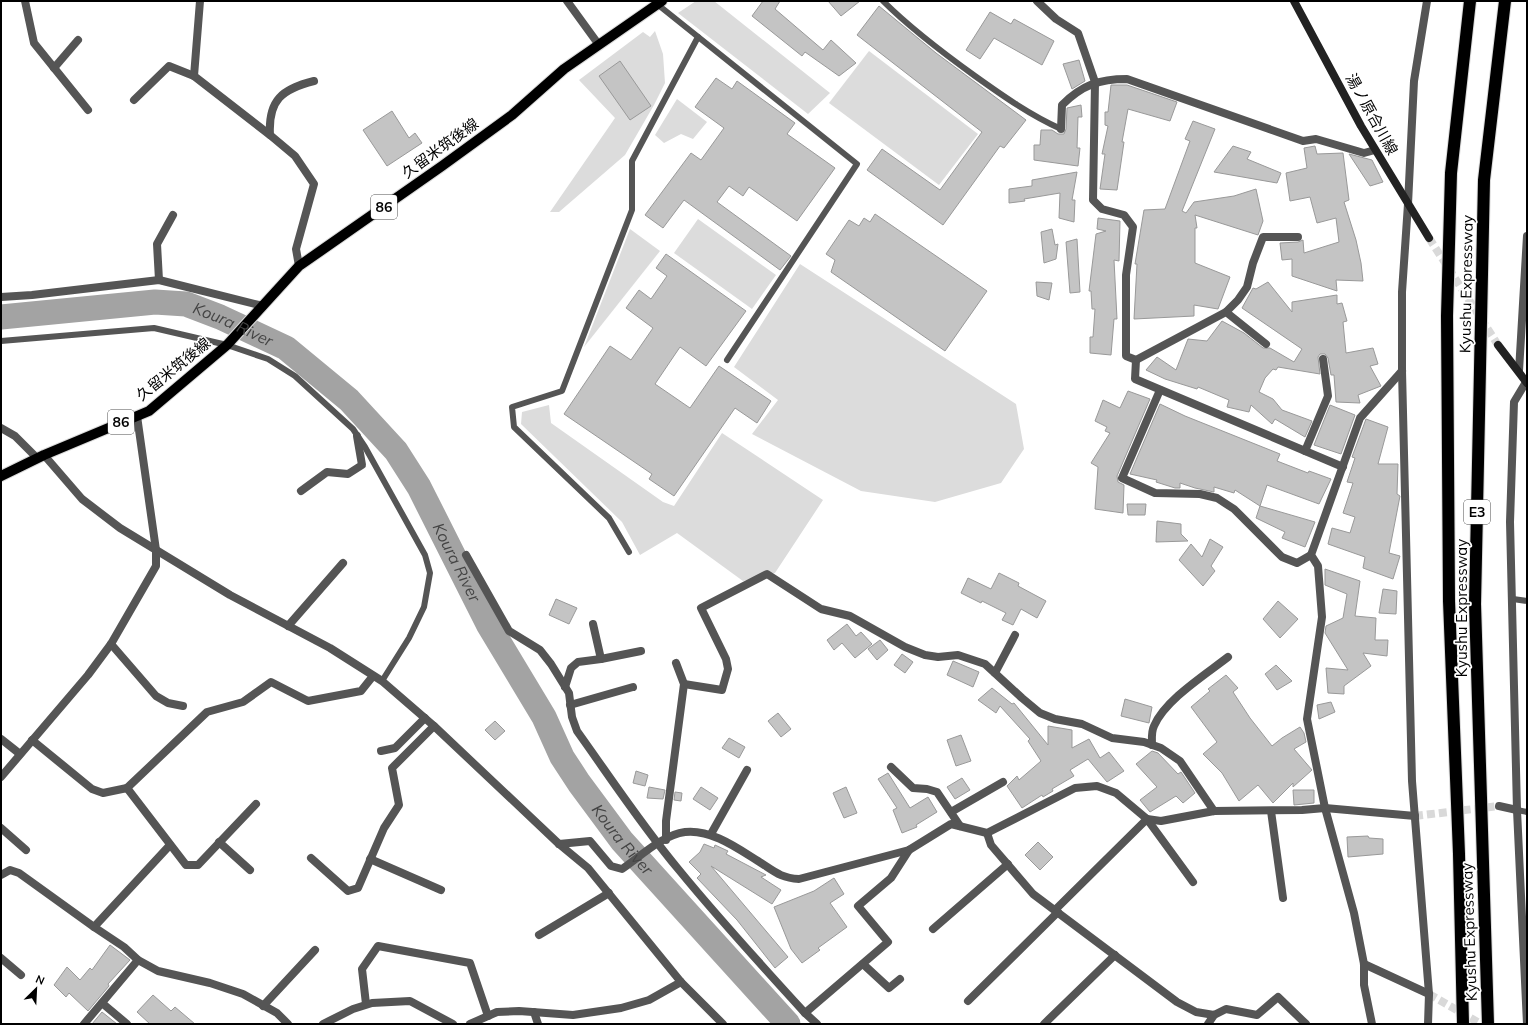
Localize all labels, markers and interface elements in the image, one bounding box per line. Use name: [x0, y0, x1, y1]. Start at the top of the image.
street label: 湯ノ原合川線: [1342, 70, 1402, 158]
street label: 久留米筑後線: [398, 114, 482, 182]
road number: 86: [371, 195, 397, 219]
street label: Kyushu Expressway: [1455, 215, 1477, 353]
water label: Koura River: [190, 298, 278, 351]
street label: 久留米筑後線: [132, 333, 214, 405]
road number: 86: [108, 410, 134, 434]
road number: E3: [1464, 500, 1490, 524]
water label: Koura River: [429, 519, 486, 606]
street label: Kyushu Expressway: [1452, 539, 1471, 677]
water label: Koura River: [588, 800, 658, 880]
street label: Kyushu Expressway: [1457, 862, 1481, 1001]
north arrow: [16, 969, 56, 1009]
text: N: [33, 972, 47, 988]

